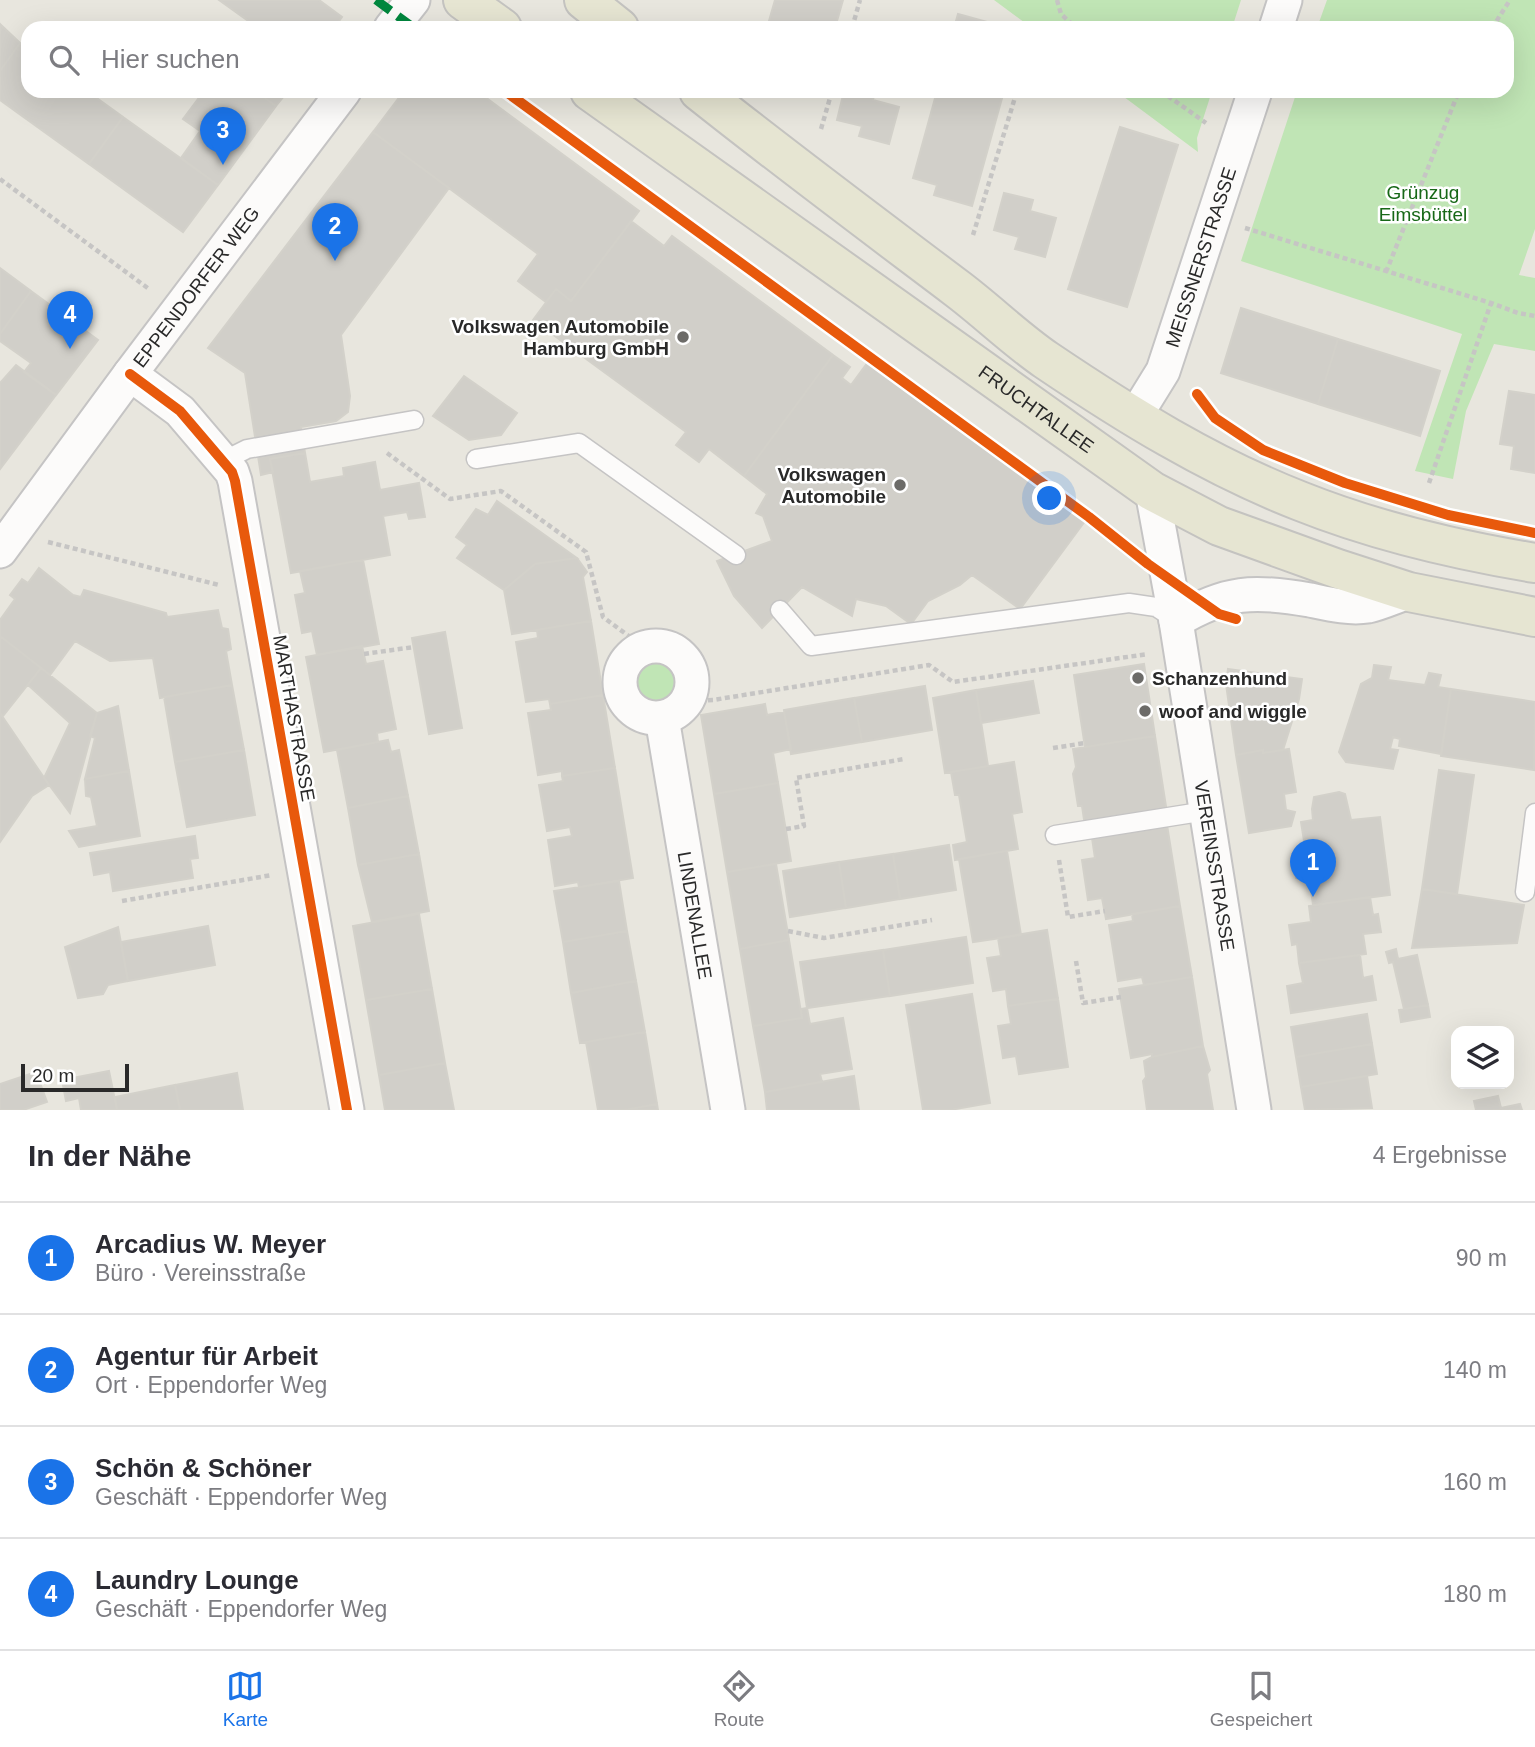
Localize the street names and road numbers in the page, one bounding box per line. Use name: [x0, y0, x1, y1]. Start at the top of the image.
street label: MEISSNERSTRASSE: [1161, 165, 1240, 350]
street label: EPPENDORFER WEG: [129, 202, 263, 371]
street label: FRUCHTALLEE: [975, 361, 1098, 457]
street label: MARTHASTRASSE: [269, 633, 319, 803]
street label: VEREINSSTRASSE: [1191, 779, 1239, 952]
street label: LINDENALLEE: [674, 850, 716, 981]

